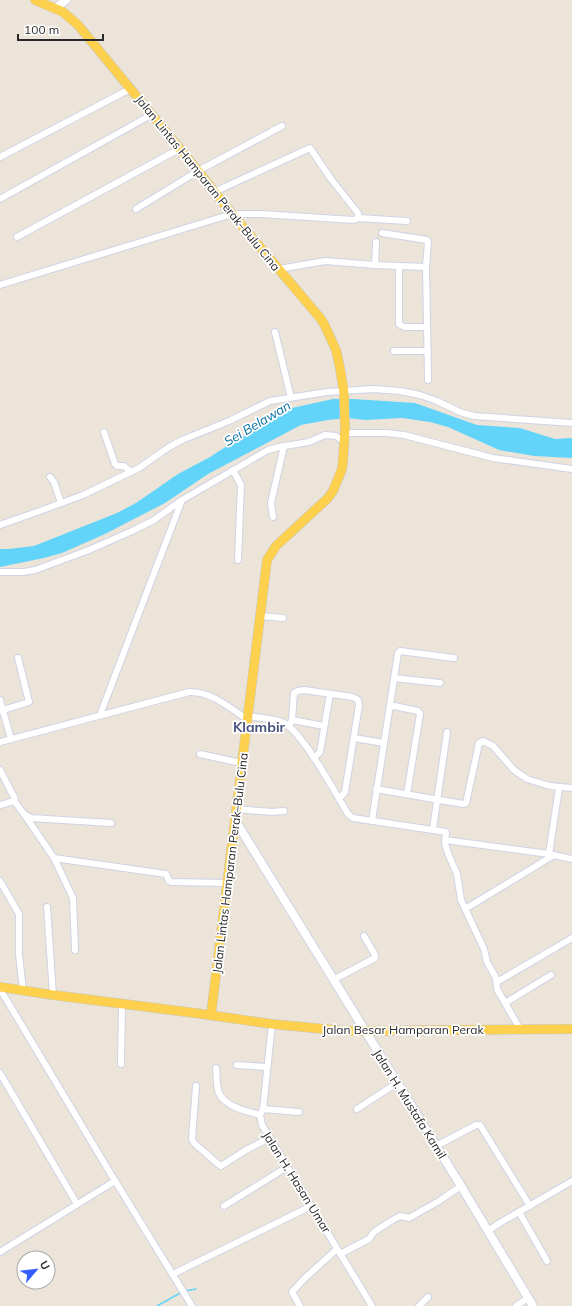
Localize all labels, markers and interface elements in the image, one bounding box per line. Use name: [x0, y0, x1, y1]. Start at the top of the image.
scale bar: [18, 16, 103, 42]
text: 100 m: [24, 22, 59, 37]
street label: Jalan Lintas Hamparan Perak–Bulu Cina: [132, 92, 284, 274]
water label: Sei Belawan: [221, 397, 293, 449]
district label: Klambir: [233, 718, 286, 736]
street label: Jalan Lintas Hamparan Perak–Bulu Cina: [209, 752, 251, 974]
street label: Jalan Besar Hamparan Perak: [322, 1022, 485, 1037]
street label: Jalan H. Mustafa Kamil: [370, 1046, 450, 1162]
street label: Jalan H. Hasan Umar: [260, 1128, 335, 1236]
north arrow: [16, 1250, 56, 1290]
text: U: [37, 1258, 53, 1272]

